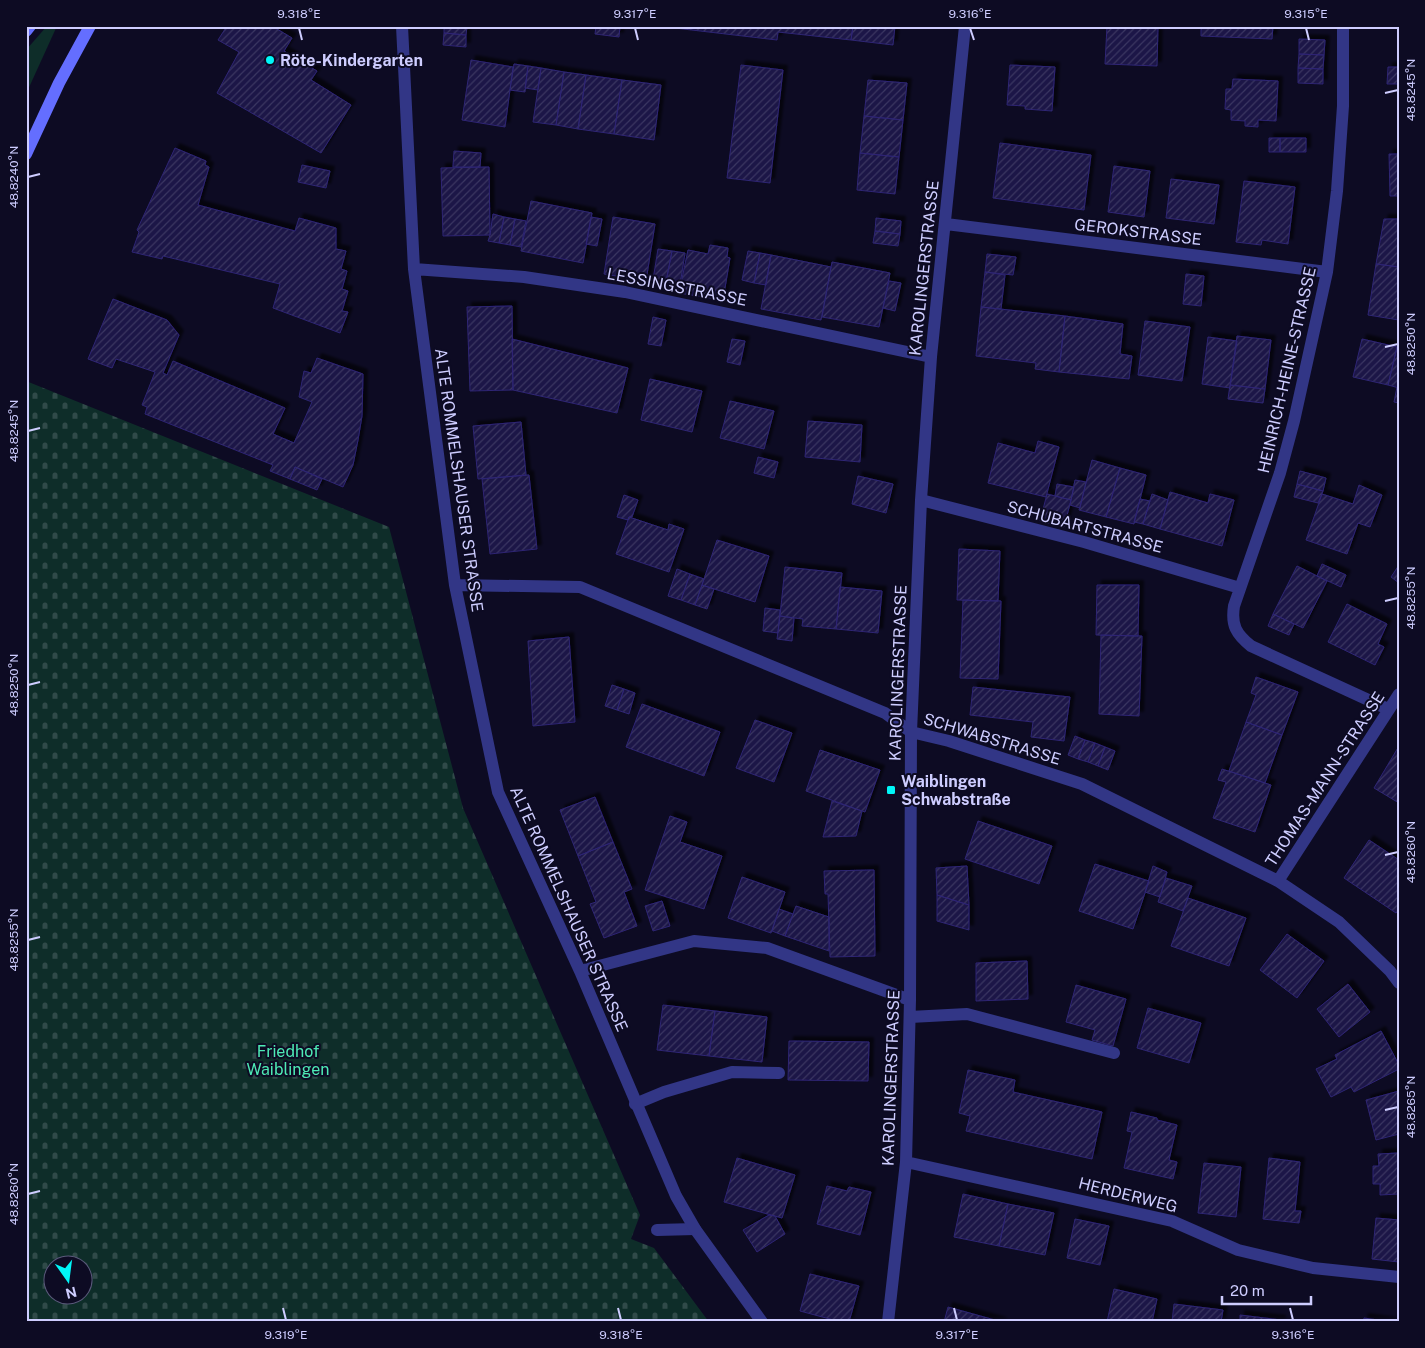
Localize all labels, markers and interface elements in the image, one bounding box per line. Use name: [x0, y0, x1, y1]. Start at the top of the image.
text: 9.318°E: [277, 7, 321, 21]
text: 9.317°E: [614, 7, 656, 21]
text: 9.316°E: [948, 7, 992, 21]
text: 9.315°E: [1284, 7, 1328, 21]
place label: Röte-Kindergarten: [280, 51, 423, 70]
marker: Röte-Kindergarten: [264, 54, 276, 66]
text: 48.8245°N: [1404, 59, 1418, 121]
text: 48.8240°N: [7, 146, 21, 208]
street label: KAROLINGERSTRASSE: [905, 179, 943, 357]
street label: GEROKSTRASSE: [1073, 215, 1203, 249]
street label: LESSINGSTRASSE: [605, 264, 749, 310]
street label: HEINRICH-HEINE-STRASSE: [1254, 265, 1320, 475]
text: 48.8250°N: [1404, 313, 1418, 375]
street label: ALTE ROMMELSHAUSER STRASSE: [431, 347, 487, 613]
text: 48.8245°N: [7, 400, 21, 462]
street label: SCHUBARTSTRASSE: [1005, 497, 1165, 557]
text: 48.8255°N: [1404, 567, 1418, 629]
street label: KAROLINGERSTRASSE: [885, 585, 911, 761]
text: 48.8250°N: [7, 654, 21, 716]
street label: THOMAS-MANN-STRASSE: [1261, 688, 1389, 870]
street label: SCHWABSTRASSE: [921, 709, 1063, 769]
place label: Waiblingen Schwabstraße: [901, 772, 1011, 809]
street label: ALTE ROMMELSHAUSER STRASSE: [506, 783, 632, 1035]
marker: Waiblingen Schwabstraße: [885, 784, 897, 796]
text: 48.8260°N: [1404, 821, 1418, 883]
text: 48.8255°N: [7, 909, 21, 971]
street label: KAROLINGERSTRASSE: [878, 990, 904, 1166]
park label: Friedhof Waiblingen: [246, 1042, 330, 1079]
text: 48.8265°N: [1404, 1076, 1418, 1138]
text: 48.8260°N: [7, 1163, 21, 1225]
street label: HERDERWEG: [1076, 1174, 1180, 1216]
north arrow: [42, 1256, 92, 1306]
scale bar: [1222, 1273, 1311, 1305]
text: 20 m: [1230, 1282, 1265, 1299]
text: N: [64, 1284, 78, 1302]
text: 9.319°E: [264, 1328, 308, 1342]
text: 9.318°E: [599, 1328, 643, 1342]
text: 9.317°E: [936, 1328, 978, 1342]
text: 9.316°E: [1271, 1328, 1315, 1342]

